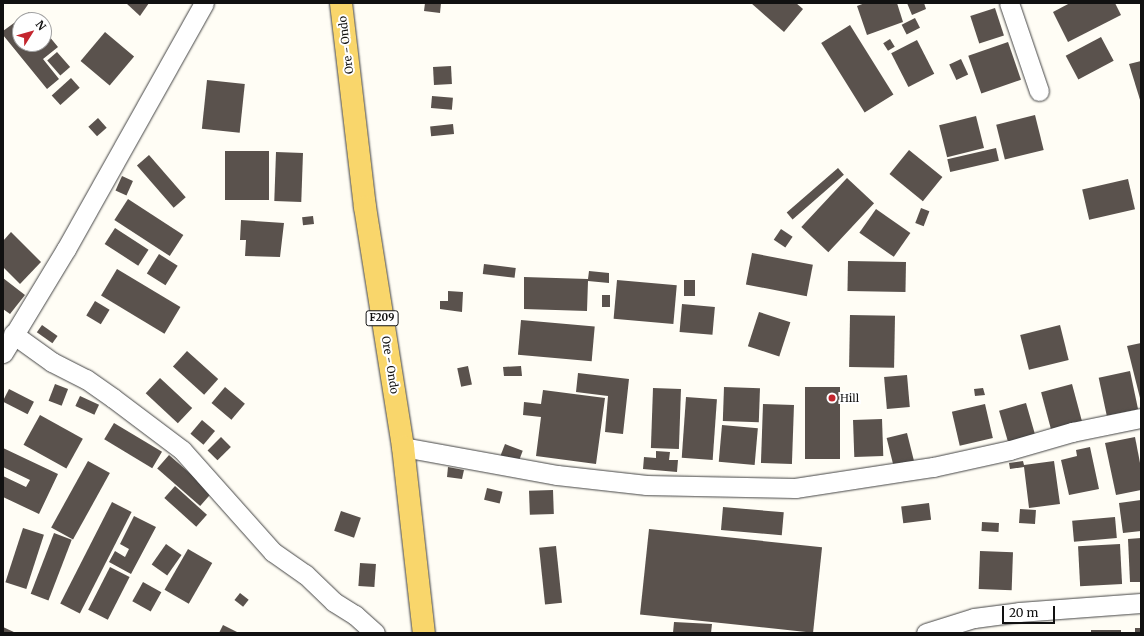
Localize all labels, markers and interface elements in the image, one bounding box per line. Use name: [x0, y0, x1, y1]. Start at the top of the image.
north arrow: [12, 12, 52, 52]
street label: Ore - Ondo: [336, 15, 356, 75]
text: N: [33, 18, 49, 33]
road number: F209: [365, 310, 399, 326]
street label: Ore - Ondo: [379, 335, 401, 395]
place label: Hill: [840, 391, 859, 405]
marker: Hill: [827, 393, 837, 403]
scale bar: [1004, 598, 1057, 624]
text: 20 m: [1009, 605, 1038, 620]

